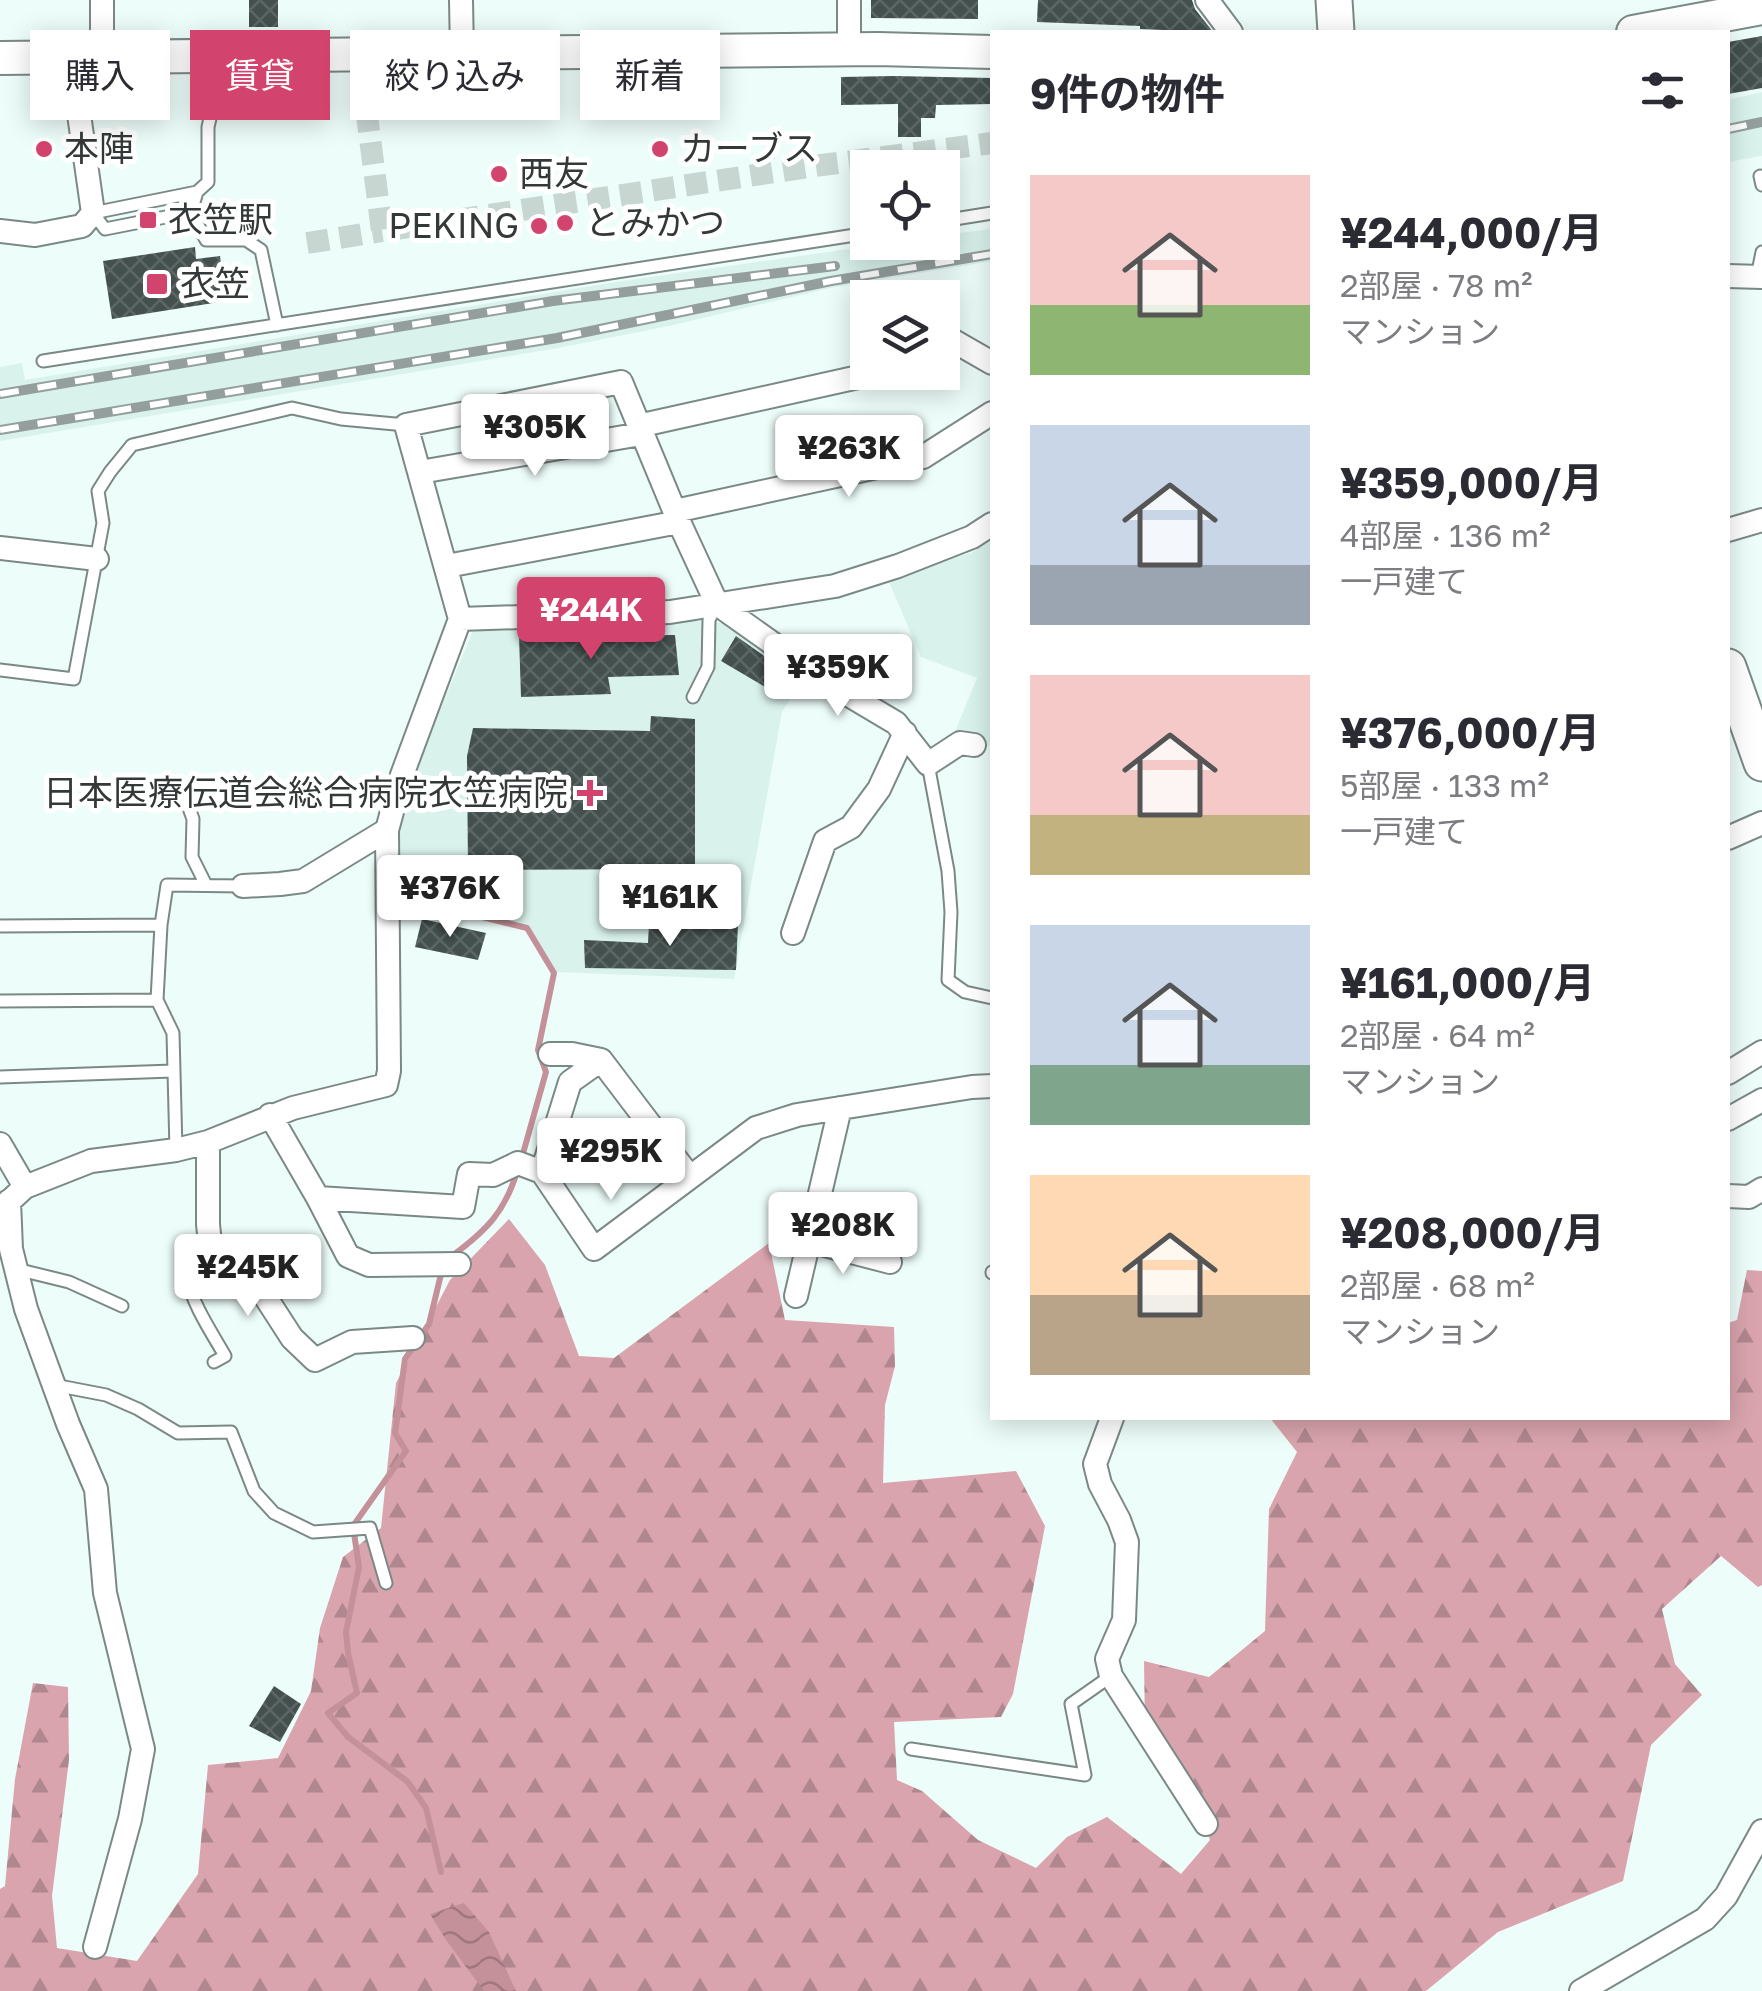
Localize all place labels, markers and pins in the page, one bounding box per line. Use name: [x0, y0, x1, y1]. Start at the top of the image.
place label: 本陣: [64, 127, 134, 169]
place label: カーブス: [680, 127, 818, 169]
marker: 本陣: [33, 138, 55, 160]
marker: カーブス: [649, 138, 671, 160]
place label: 西友: [519, 152, 589, 194]
marker: 西友: [488, 163, 510, 185]
place label: 衣笠駅: [168, 198, 273, 240]
place label: とみかつ: [585, 201, 725, 243]
place label: PEKING: [388, 204, 519, 246]
marker: 衣笠駅: [137, 209, 159, 231]
marker: とみかつ: [554, 212, 576, 234]
marker: PEKING: [528, 215, 550, 237]
place label: 衣笠: [180, 262, 250, 304]
marker: 衣笠: [144, 271, 170, 297]
pin: ¥305K: [465, 394, 605, 479]
pin: ¥263K: [779, 415, 919, 500]
pin: ¥244K: [521, 577, 661, 662]
pin: ¥359K: [768, 634, 908, 719]
place label: 日本医療伝道会総合病院衣笠病院: [43, 771, 568, 813]
marker: 日本医療伝道会総合病院衣笠病院: [577, 780, 603, 806]
pin: ¥376K: [380, 855, 520, 940]
pin: ¥161K: [600, 864, 740, 949]
pin: ¥295K: [541, 1118, 681, 1203]
pin: ¥208K: [773, 1192, 913, 1277]
pin: ¥245K: [178, 1234, 318, 1319]

